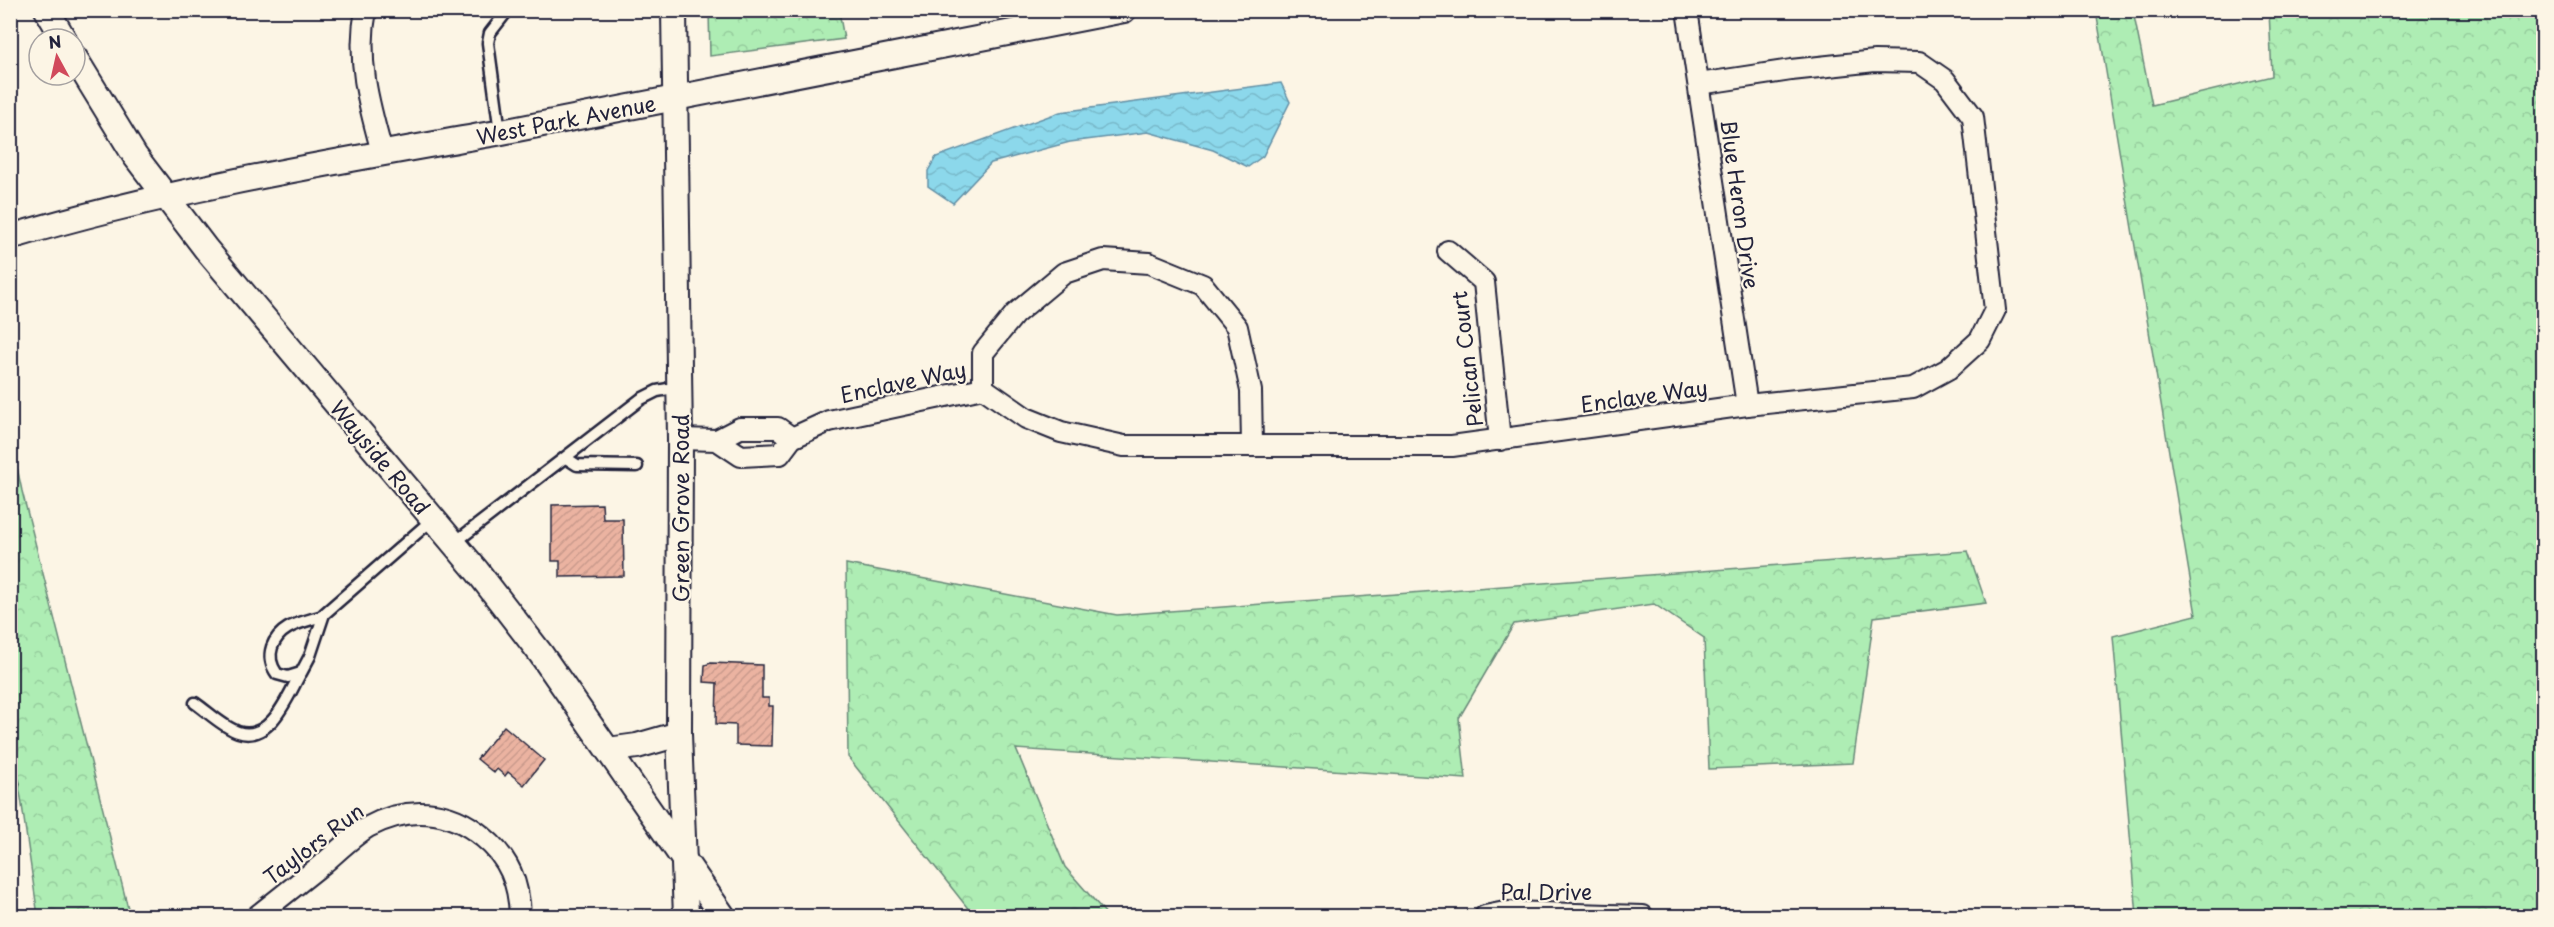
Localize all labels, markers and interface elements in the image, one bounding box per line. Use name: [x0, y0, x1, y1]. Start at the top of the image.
north arrow: [27, 27, 87, 87]
text: N: [47, 28, 63, 54]
street label: West Park Avenue: [474, 86, 658, 152]
street label: Blue Heron Drive: [1713, 117, 1769, 291]
street label: Pelican Court: [1442, 289, 1490, 429]
street label: Enclave Way: [837, 352, 969, 410]
street label: Enclave Way: [1578, 370, 1710, 420]
street label: Wayside Road: [323, 393, 439, 521]
street label: Green Grove Road: [664, 414, 696, 602]
street label: Taylors Run: [256, 794, 370, 892]
street label: Pal Drive: [1500, 875, 1592, 907]

